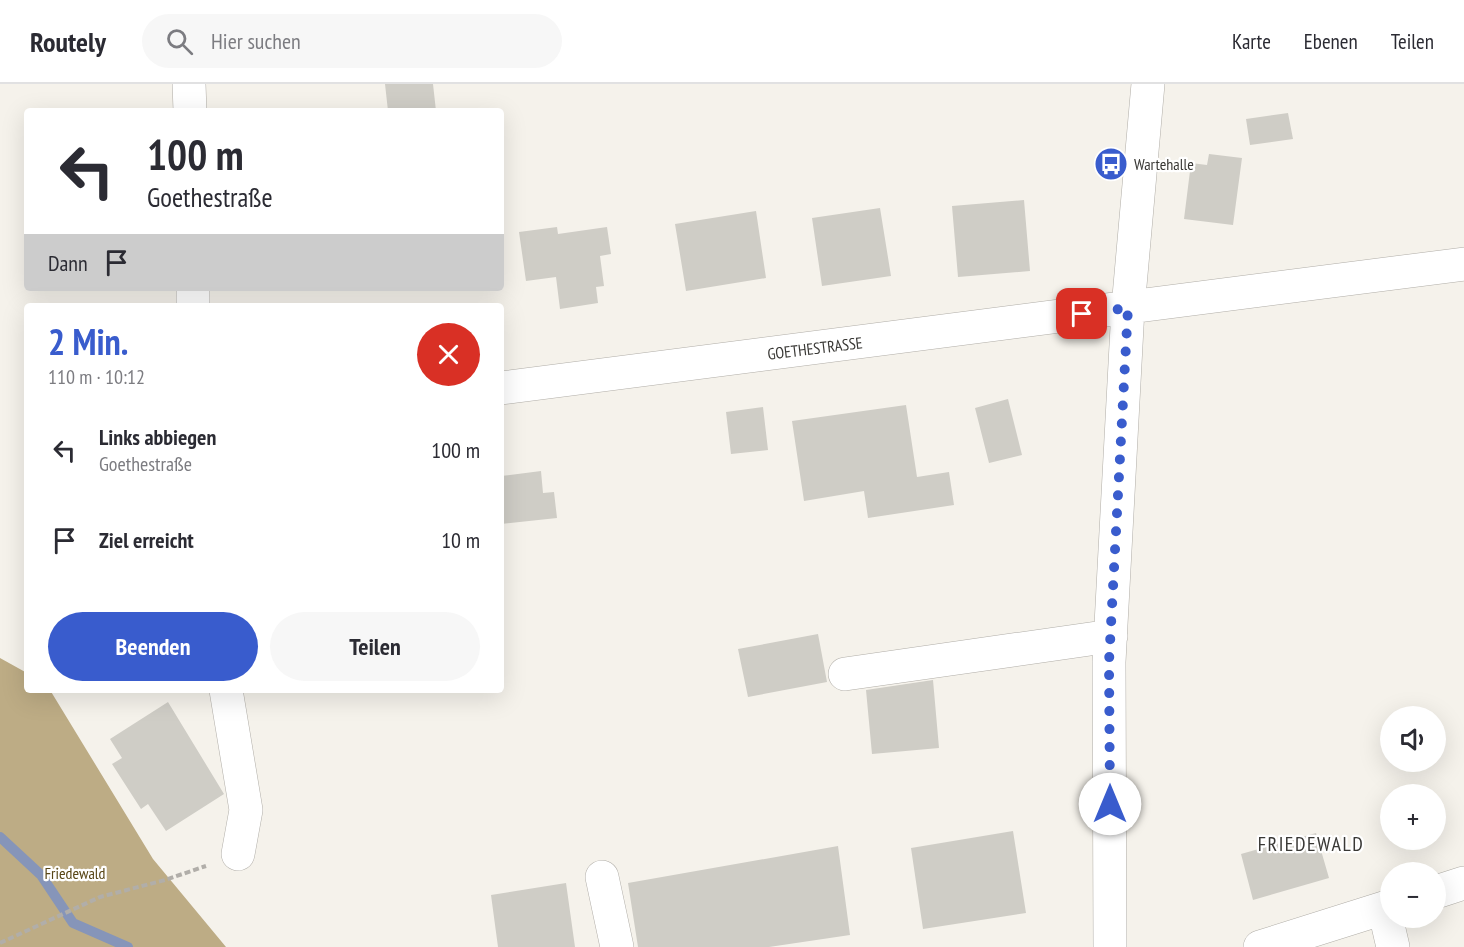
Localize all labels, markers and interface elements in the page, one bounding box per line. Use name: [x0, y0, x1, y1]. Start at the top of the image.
search box: [142, 14, 562, 68]
text: Routely: [30, 23, 106, 60]
icon: search: [163, 25, 196, 58]
text: Hier suchen: [211, 27, 301, 55]
text: Karte: [1232, 28, 1271, 55]
text: Ebenen: [1304, 28, 1358, 55]
text: Teilen: [1391, 28, 1434, 55]
text: 100 m: [147, 127, 244, 182]
icon: left: [48, 132, 126, 210]
bus stop icon: Wartehalle: [1093, 146, 1129, 182]
place label: Wartehalle: [1134, 154, 1194, 174]
text: Goethestraße: [147, 180, 273, 214]
icon: arrive: [100, 246, 133, 279]
text: Dann: [48, 249, 88, 277]
pin: [1056, 288, 1107, 339]
icon: arrive: [1065, 297, 1098, 330]
text: 2 Min.: [48, 318, 128, 365]
button: close: [417, 323, 480, 386]
street label: GOETHESTRASSE: [766, 332, 864, 364]
text: 110 m · 10:12: [48, 364, 145, 390]
text: Links abbiegen: [99, 423, 216, 451]
icon: left: [48, 434, 81, 467]
text: 100 m: [431, 436, 480, 464]
text: Goethestraße: [99, 451, 192, 477]
icon: arrive: [48, 524, 81, 557]
text: Ziel erreicht: [99, 526, 194, 554]
text: 10 m: [441, 526, 480, 554]
button: Beenden: [48, 612, 258, 681]
button: Teilen: [270, 612, 480, 681]
map controls: [1380, 706, 1446, 928]
button: sound: [1380, 706, 1446, 772]
position arrow: [1078, 772, 1142, 836]
button: +: [1380, 784, 1446, 850]
district label: FRIEDEWALD: [1258, 831, 1364, 857]
button: −: [1380, 862, 1446, 928]
park label: Friedewald: [45, 863, 106, 883]

